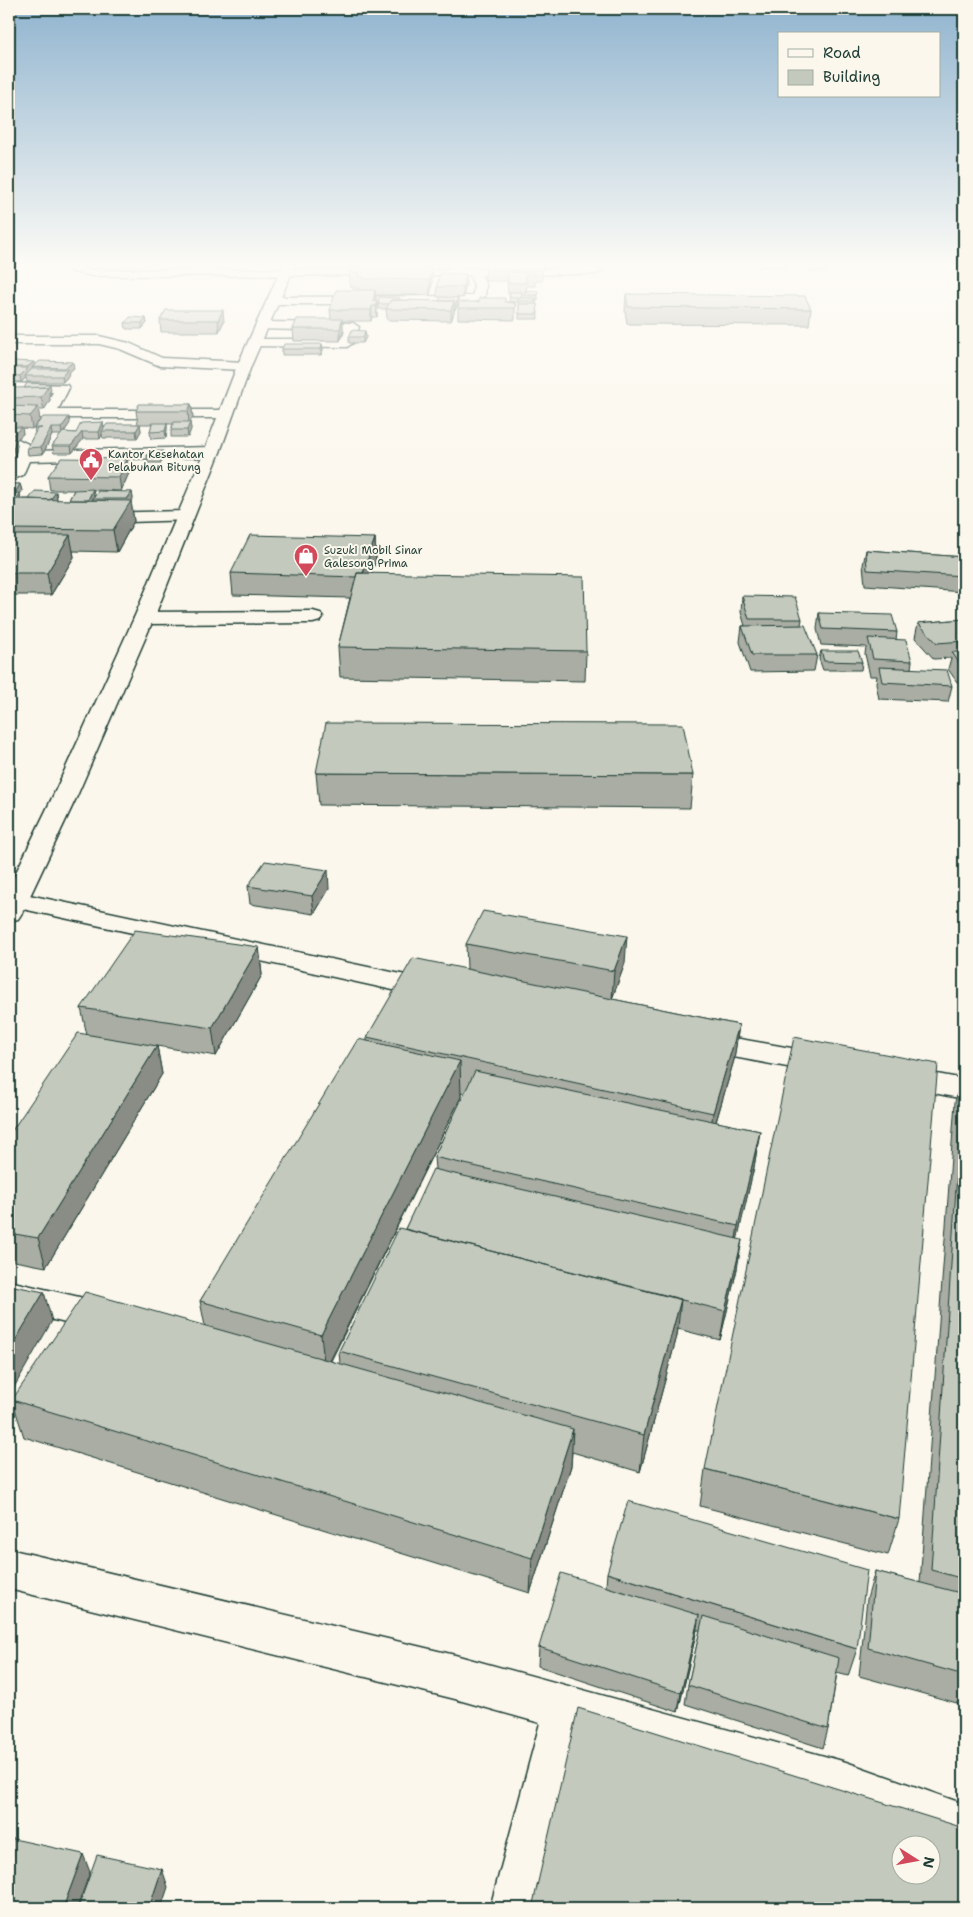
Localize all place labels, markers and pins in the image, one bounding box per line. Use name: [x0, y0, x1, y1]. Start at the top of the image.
public building icon: Kantor Kesehatan Pelabuhan Bitung: [78, 447, 104, 481]
place label: Kantor Kesehatan Pelabuhan Bitung: [108, 447, 204, 475]
shop icon: Suzuki Mobil Sinar Galesong Prima: [293, 543, 319, 577]
place label: Suzuki Mobil Sinar Galesong Prima: [324, 543, 423, 571]

